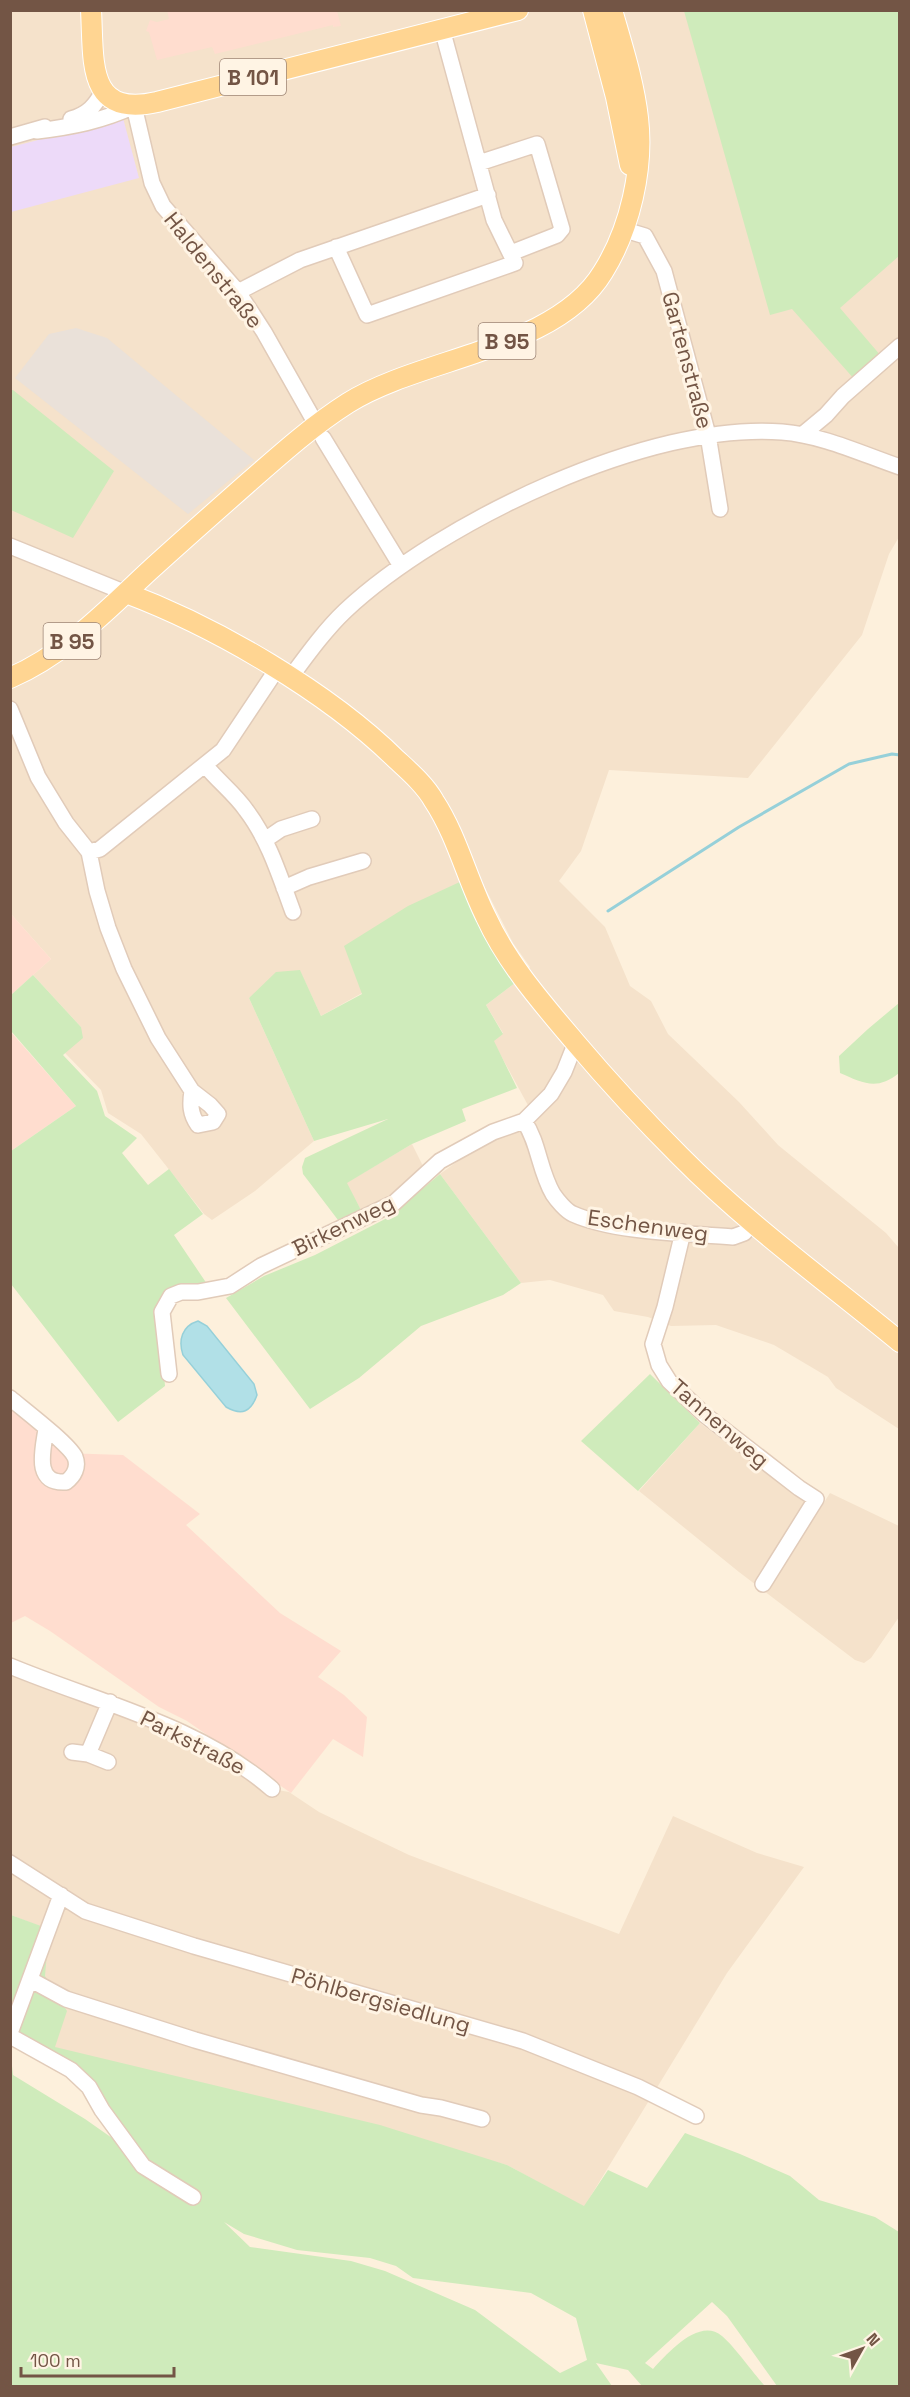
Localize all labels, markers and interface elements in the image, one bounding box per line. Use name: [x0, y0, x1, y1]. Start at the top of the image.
road number: B 101: [220, 59, 286, 95]
street label: Haldenstraße: [158, 206, 270, 334]
street label: Gartenstraße: [656, 288, 720, 432]
road number: B 95: [478, 323, 536, 359]
road number: B 95: [44, 623, 100, 659]
street label: Birkenweg: [287, 1188, 399, 1262]
street label: Eschenweg: [586, 1203, 710, 1247]
street label: Tannenweg: [665, 1373, 775, 1473]
street label: Parkstraße: [136, 1704, 250, 1780]
street label: Pöhlbergsiedlung: [288, 1961, 474, 2039]
north arrow: [832, 2319, 892, 2379]
text: N: [862, 2329, 885, 2351]
scale bar: [21, 2340, 174, 2378]
text: 100 m: [30, 2349, 81, 2372]

